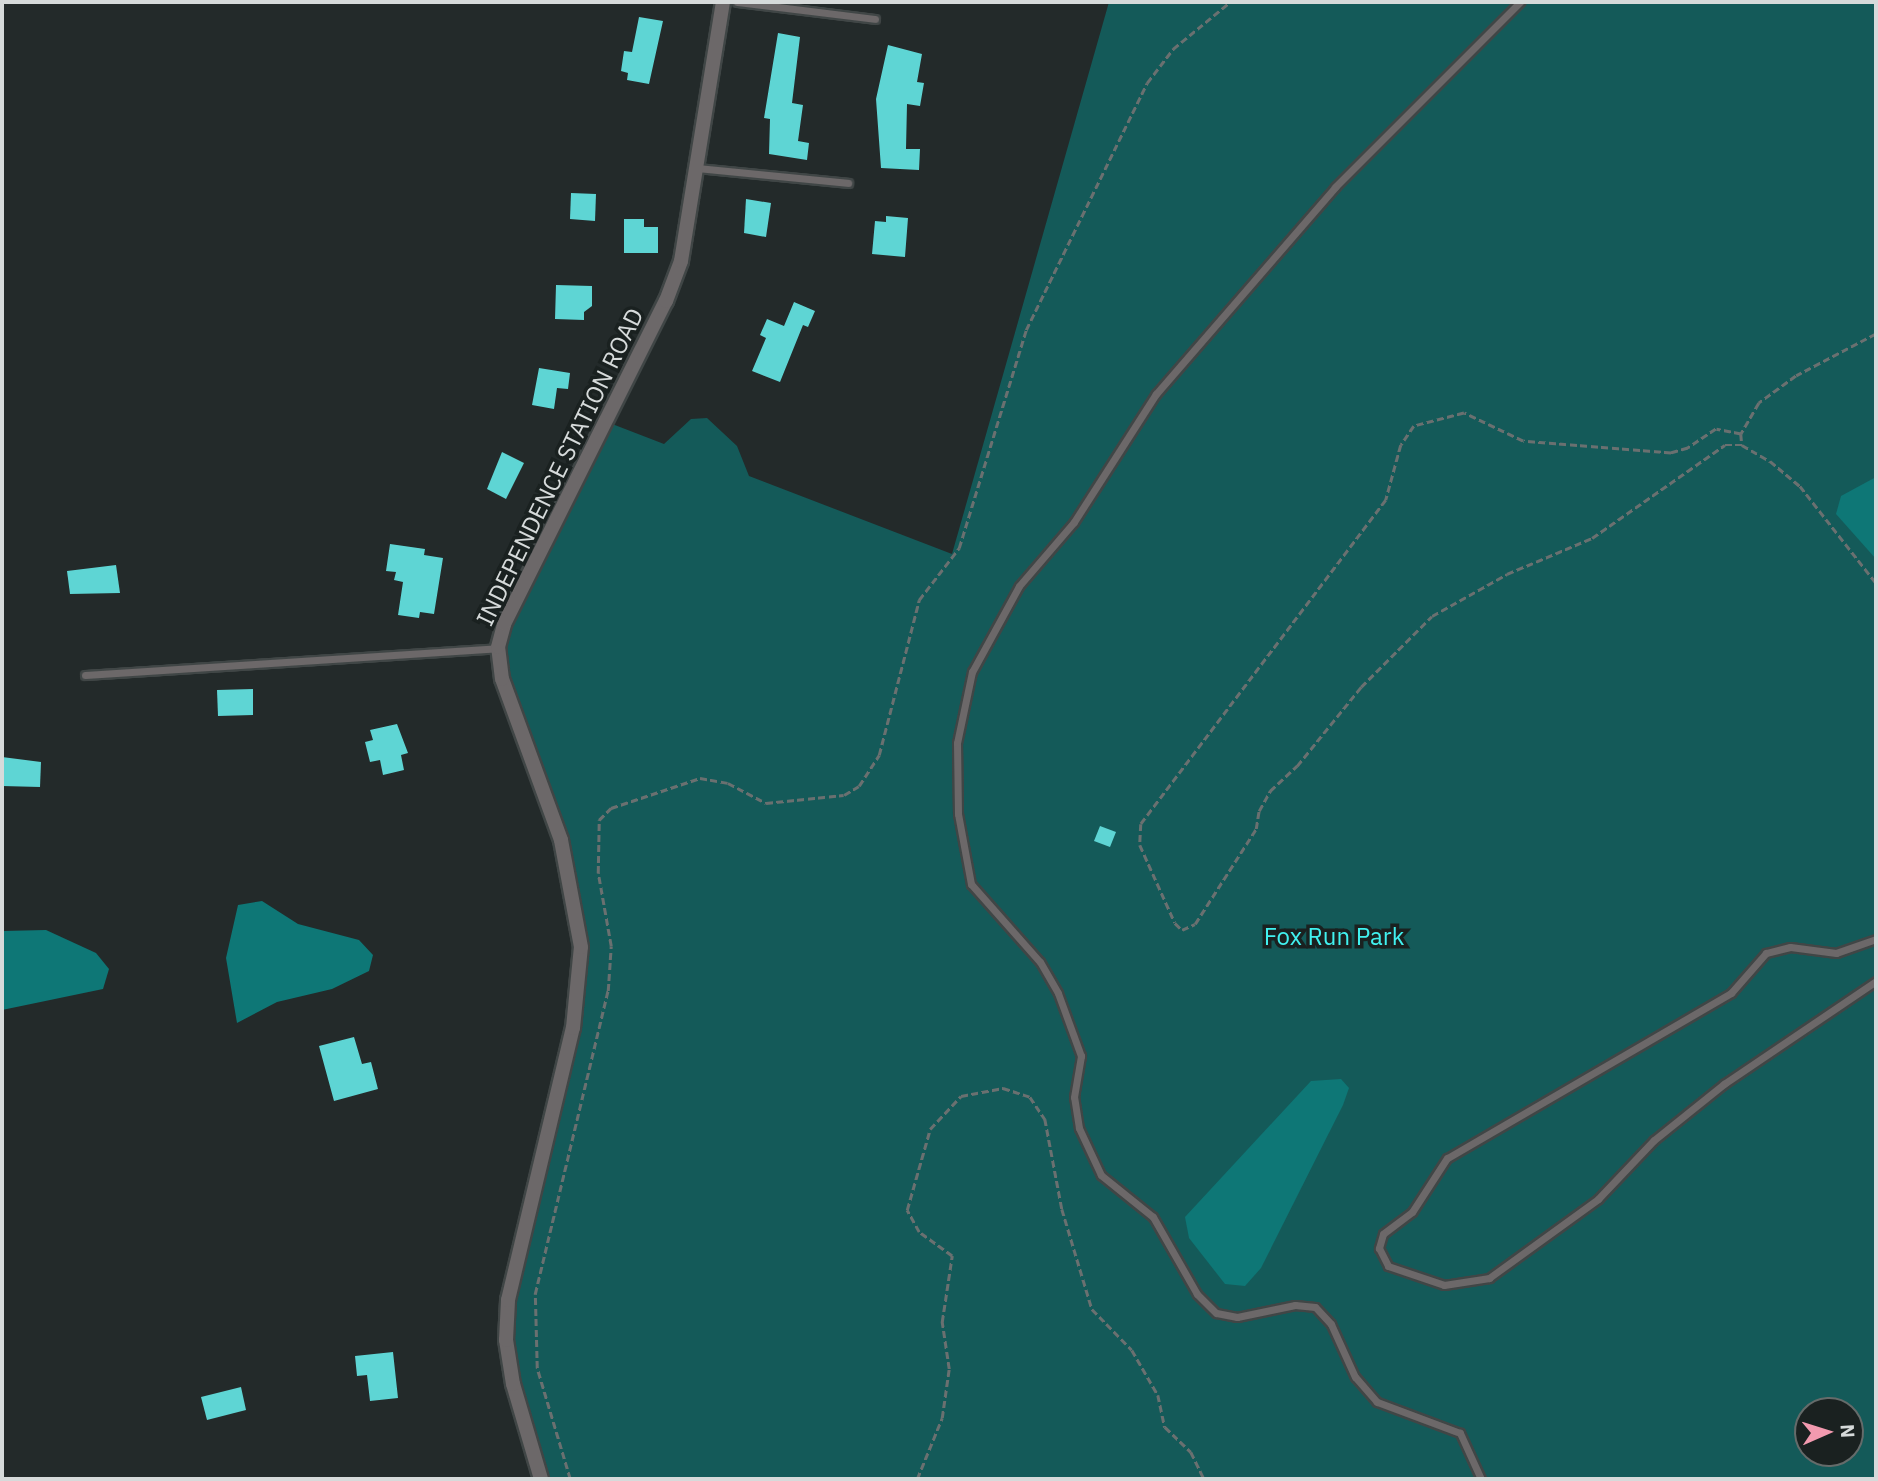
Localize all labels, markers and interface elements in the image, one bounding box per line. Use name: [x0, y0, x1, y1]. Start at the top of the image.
street label: INDEPENDENCE STATION ROAD: [470, 304, 650, 630]
park label: Fox Run Park: [1264, 923, 1404, 951]
north arrow: [1794, 1397, 1864, 1467]
text: N: [1836, 1423, 1860, 1438]

